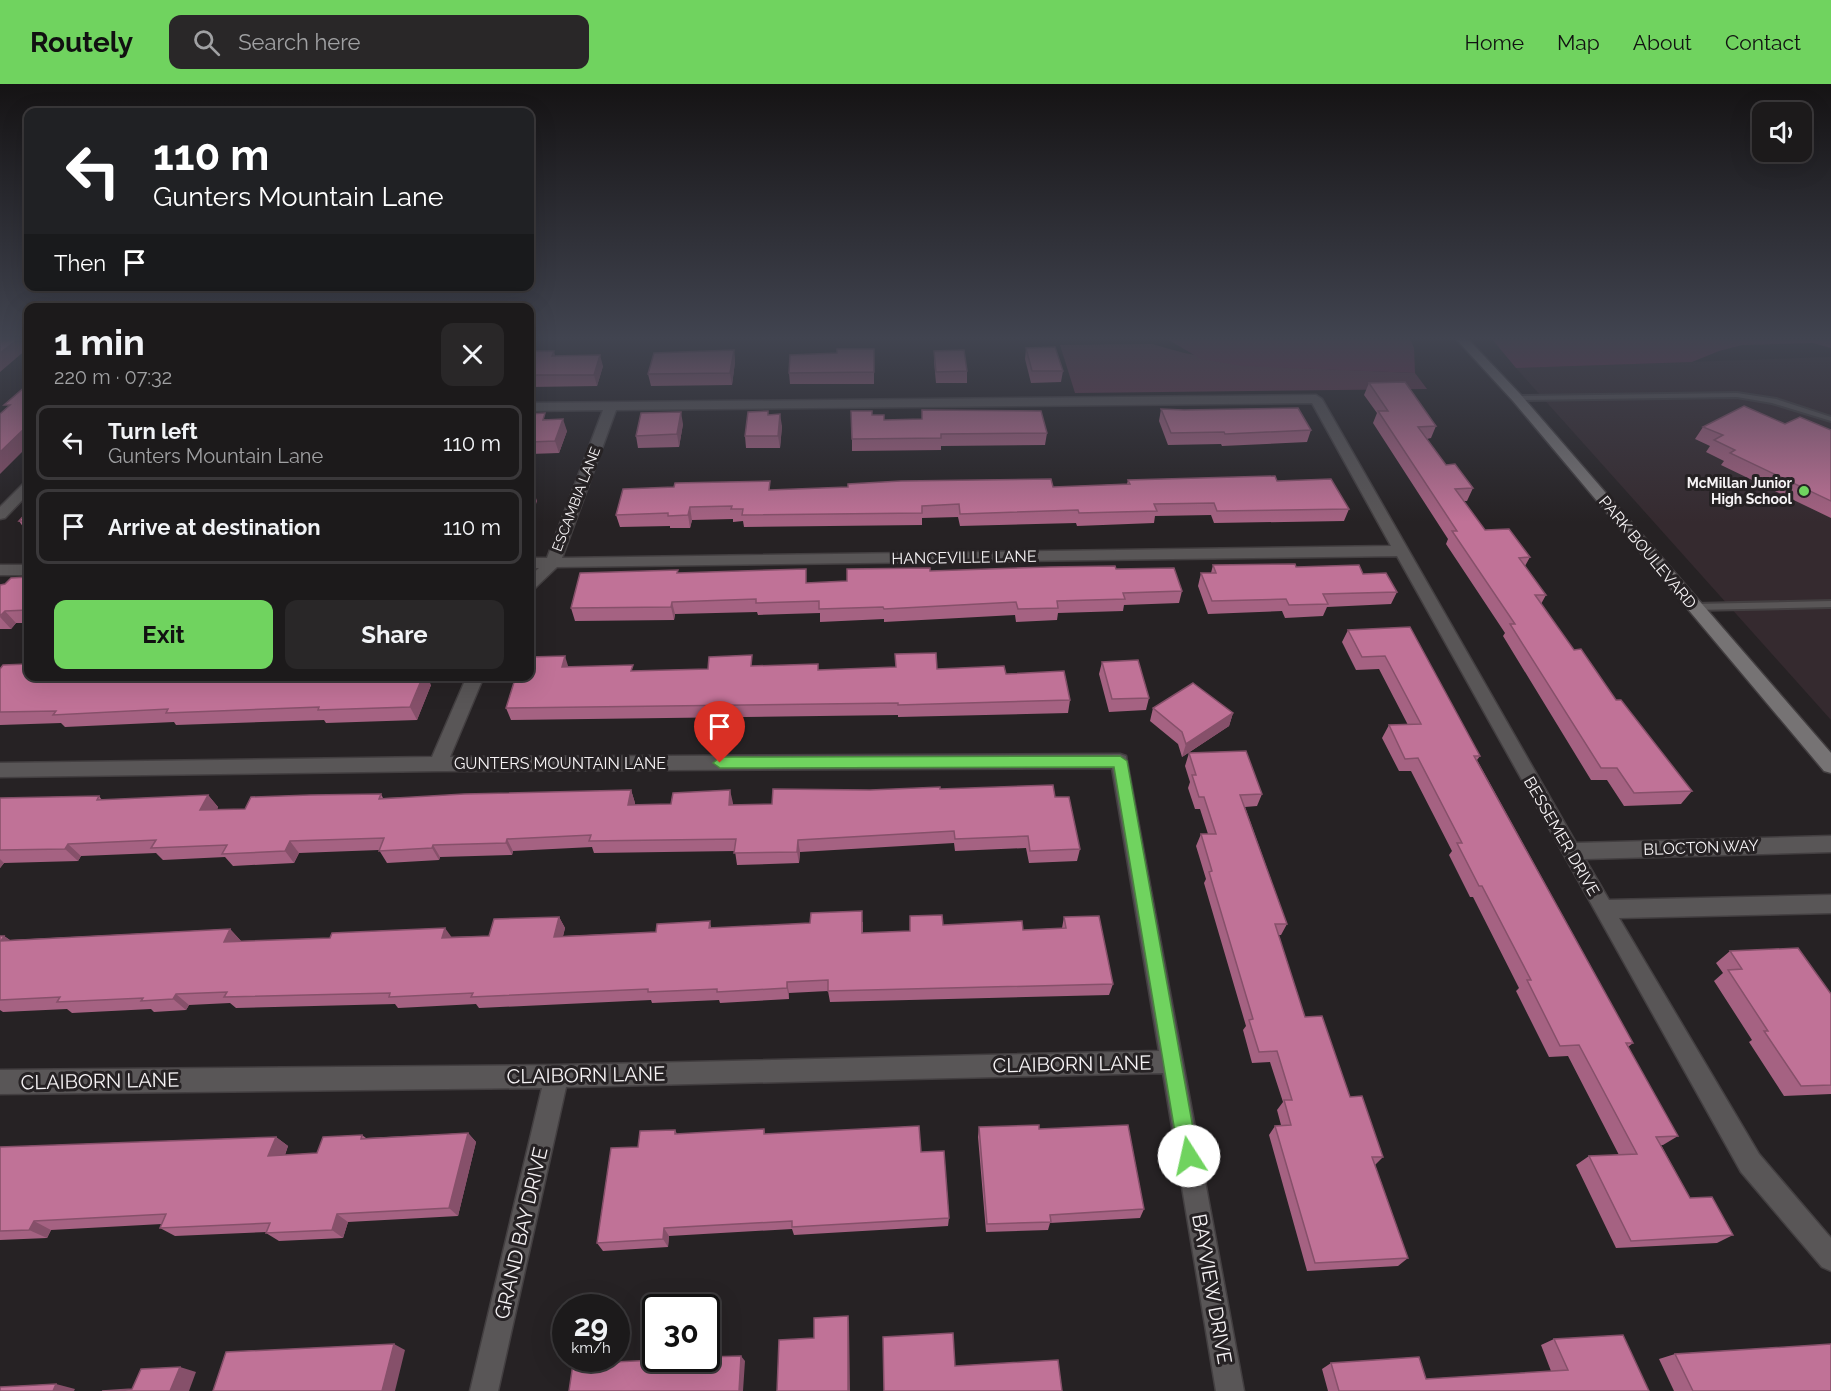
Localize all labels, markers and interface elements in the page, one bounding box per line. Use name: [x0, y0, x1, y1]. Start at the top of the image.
search box: [169, 15, 589, 69]
text: Routely: [30, 26, 133, 59]
icon: search: [190, 26, 223, 59]
text: Search here: [238, 29, 360, 55]
text: Home: [1465, 30, 1524, 55]
text: Map: [1557, 30, 1600, 55]
text: About: [1633, 30, 1692, 55]
text: Contact: [1725, 30, 1801, 55]
map controls: [1752, 102, 1812, 162]
button: sound: [1752, 102, 1812, 162]
text: 110 m: [153, 131, 269, 180]
icon: left: [54, 132, 132, 210]
text: Gunters Mountain Lane: [153, 181, 444, 212]
icon: arrive: [118, 246, 151, 279]
text: Then: [54, 250, 106, 276]
text: 1 min: [54, 321, 145, 363]
button: close: [441, 323, 504, 386]
text: 220 m · 07:32: [54, 365, 172, 389]
text: Turn left: [108, 418, 198, 444]
icon: left: [57, 426, 90, 459]
text: 110 m: [443, 430, 501, 456]
text: Gunters Mountain Lane: [108, 444, 323, 468]
street label: ESCAMBIA LANE: [549, 445, 603, 553]
place label: McMillan Junior High School: [1687, 475, 1793, 507]
marker: McMillan Junior High School: [1797, 484, 1811, 498]
street label: PARK BOULEVARD: [1595, 492, 1700, 612]
icon: arrive: [57, 510, 90, 543]
text: Arrive at destination: [108, 514, 321, 540]
text: 110 m: [443, 514, 501, 540]
street label: HANCEVILLE LANE: [891, 547, 1037, 568]
button: Exit: [54, 600, 273, 669]
button: Share: [285, 600, 504, 669]
pin: [694, 701, 745, 763]
icon: arrive: [703, 710, 736, 743]
street label: GUNTERS MOUNTAIN LANE: [454, 754, 666, 773]
street label: BESSEMER DRIVE: [1520, 773, 1603, 899]
street label: BLOCTON WAY: [1643, 836, 1760, 859]
street label: CLAIBORN LANE: [992, 1051, 1152, 1077]
street label: CLAIBORN LANE: [506, 1062, 666, 1088]
street label: CLAIBORN LANE: [20, 1068, 180, 1094]
position arrow: [1157, 1124, 1221, 1188]
street label: GRAND BAY DRIVE: [489, 1145, 553, 1321]
street label: BAYVIEW DRIVE: [1187, 1212, 1237, 1366]
speed limit sign: 30: [642, 1294, 720, 1372]
text: 29: [574, 1308, 608, 1343]
text: km/h: [571, 1339, 611, 1357]

